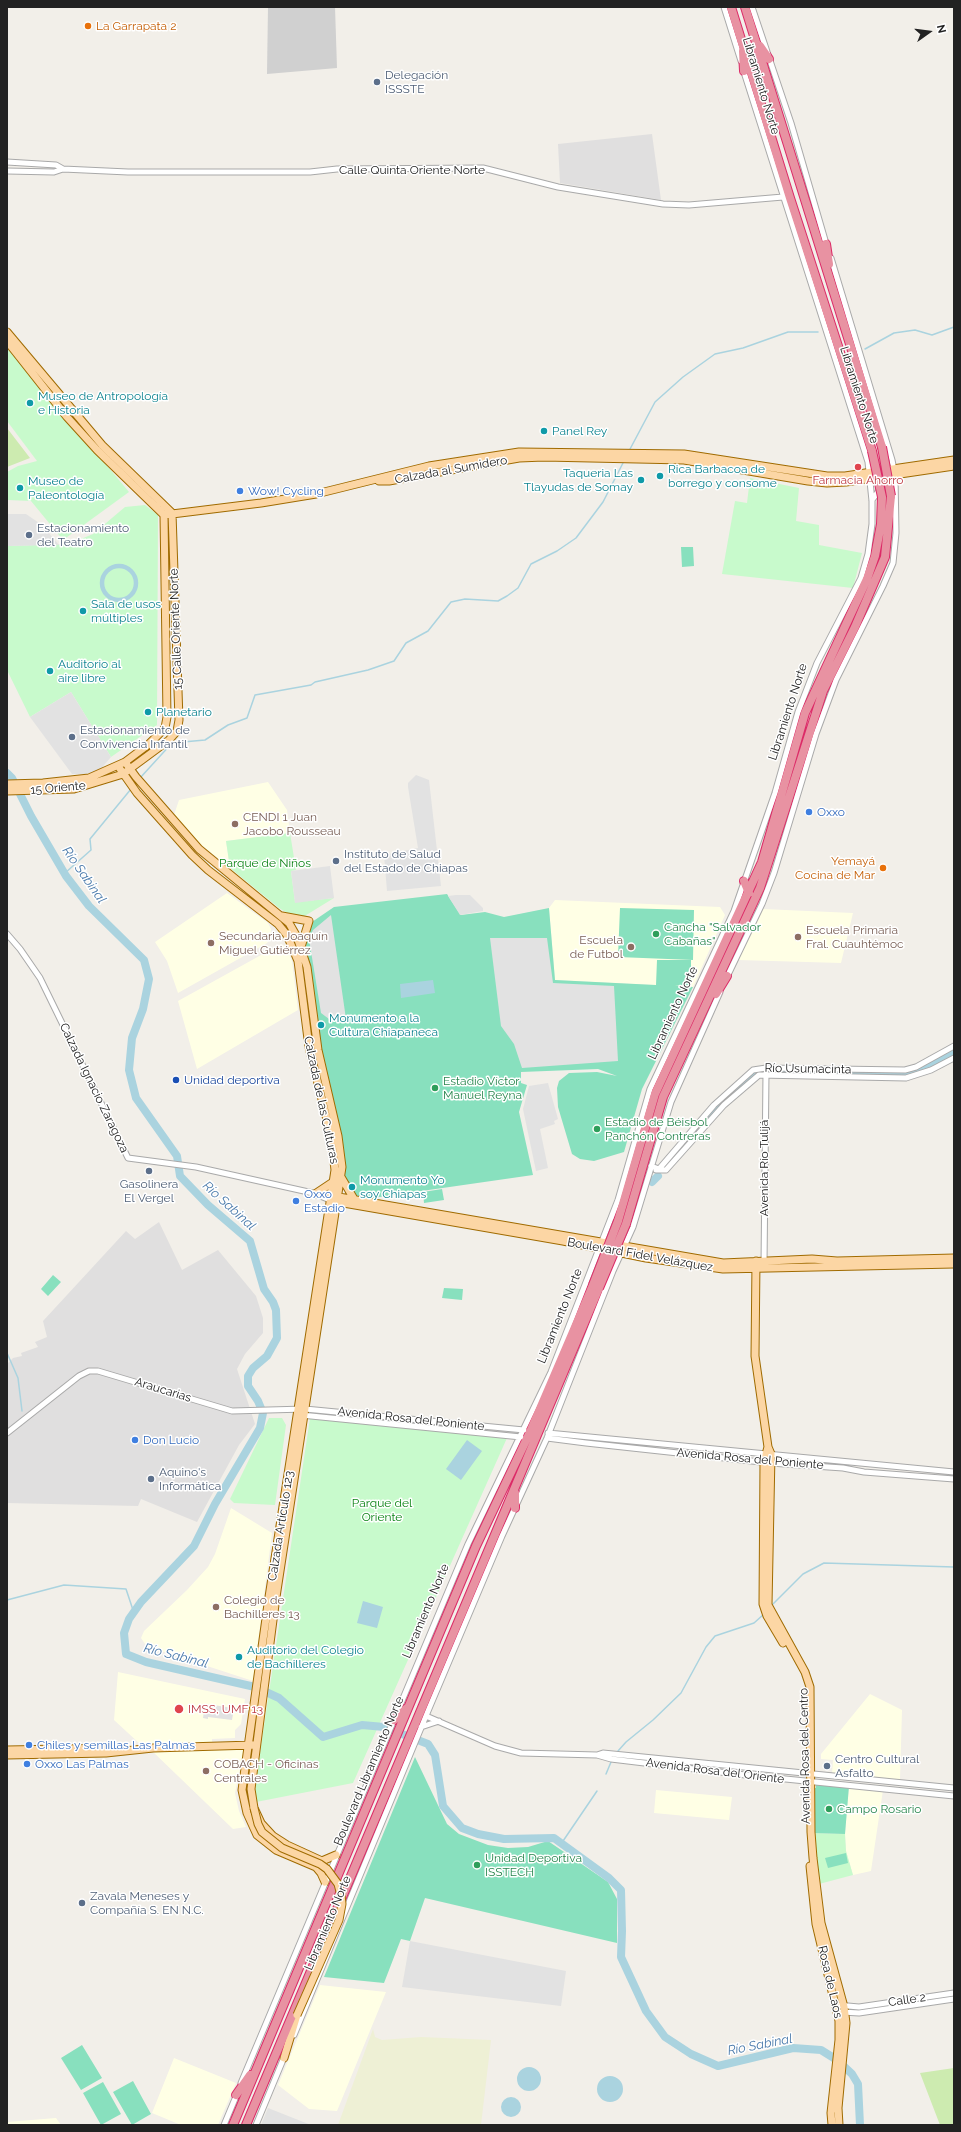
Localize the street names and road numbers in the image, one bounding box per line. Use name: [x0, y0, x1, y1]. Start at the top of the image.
street label: Libramiento Norte: [739, 36, 783, 136]
street label: Calle Quinta Oriente Norte: [339, 163, 485, 177]
street label: Libramiento Norte: [837, 345, 881, 445]
street label: Calzada al Sumidero: [394, 453, 508, 487]
street label: 15 Calle Oriente Norte: [167, 568, 185, 690]
street label: Libramiento Norte: [766, 662, 810, 762]
street label: 15 Oriente: [30, 778, 86, 798]
street label: Libramiento Norte: [645, 964, 701, 1062]
street label: Calzada Ignacio Zaragoza: [56, 1021, 132, 1155]
street label: Calzada de las Culturas: [300, 1035, 342, 1165]
street label: Río Usumacinta: [765, 1061, 851, 1077]
street label: Avenida Río Tulijá: [757, 1120, 771, 1216]
street label: Boulevard Fidel Velázquez: [566, 1235, 714, 1275]
street label: Libramiento Norte: [534, 1267, 586, 1365]
street label: Araucarias: [133, 1375, 193, 1405]
street label: Avenida Rosa del Poniente: [337, 1404, 485, 1434]
street label: Avenida Rosa del Poniente: [676, 1445, 824, 1473]
street label: Calzada Artículo 123: [265, 1470, 297, 1582]
street label: Libramiento Norte: [400, 1562, 452, 1660]
street label: Avenida Rosa del Centro: [797, 1688, 813, 1824]
street label: Boulevard Libramiento Norte: [331, 1694, 407, 1848]
street label: Avenida Rosa del Oriente: [645, 1755, 785, 1787]
street label: Libramiento Norte: [302, 1874, 354, 1972]
street label: Rosa de Laos: [815, 1944, 845, 2020]
street label: Calle 2: [887, 1990, 927, 2010]

